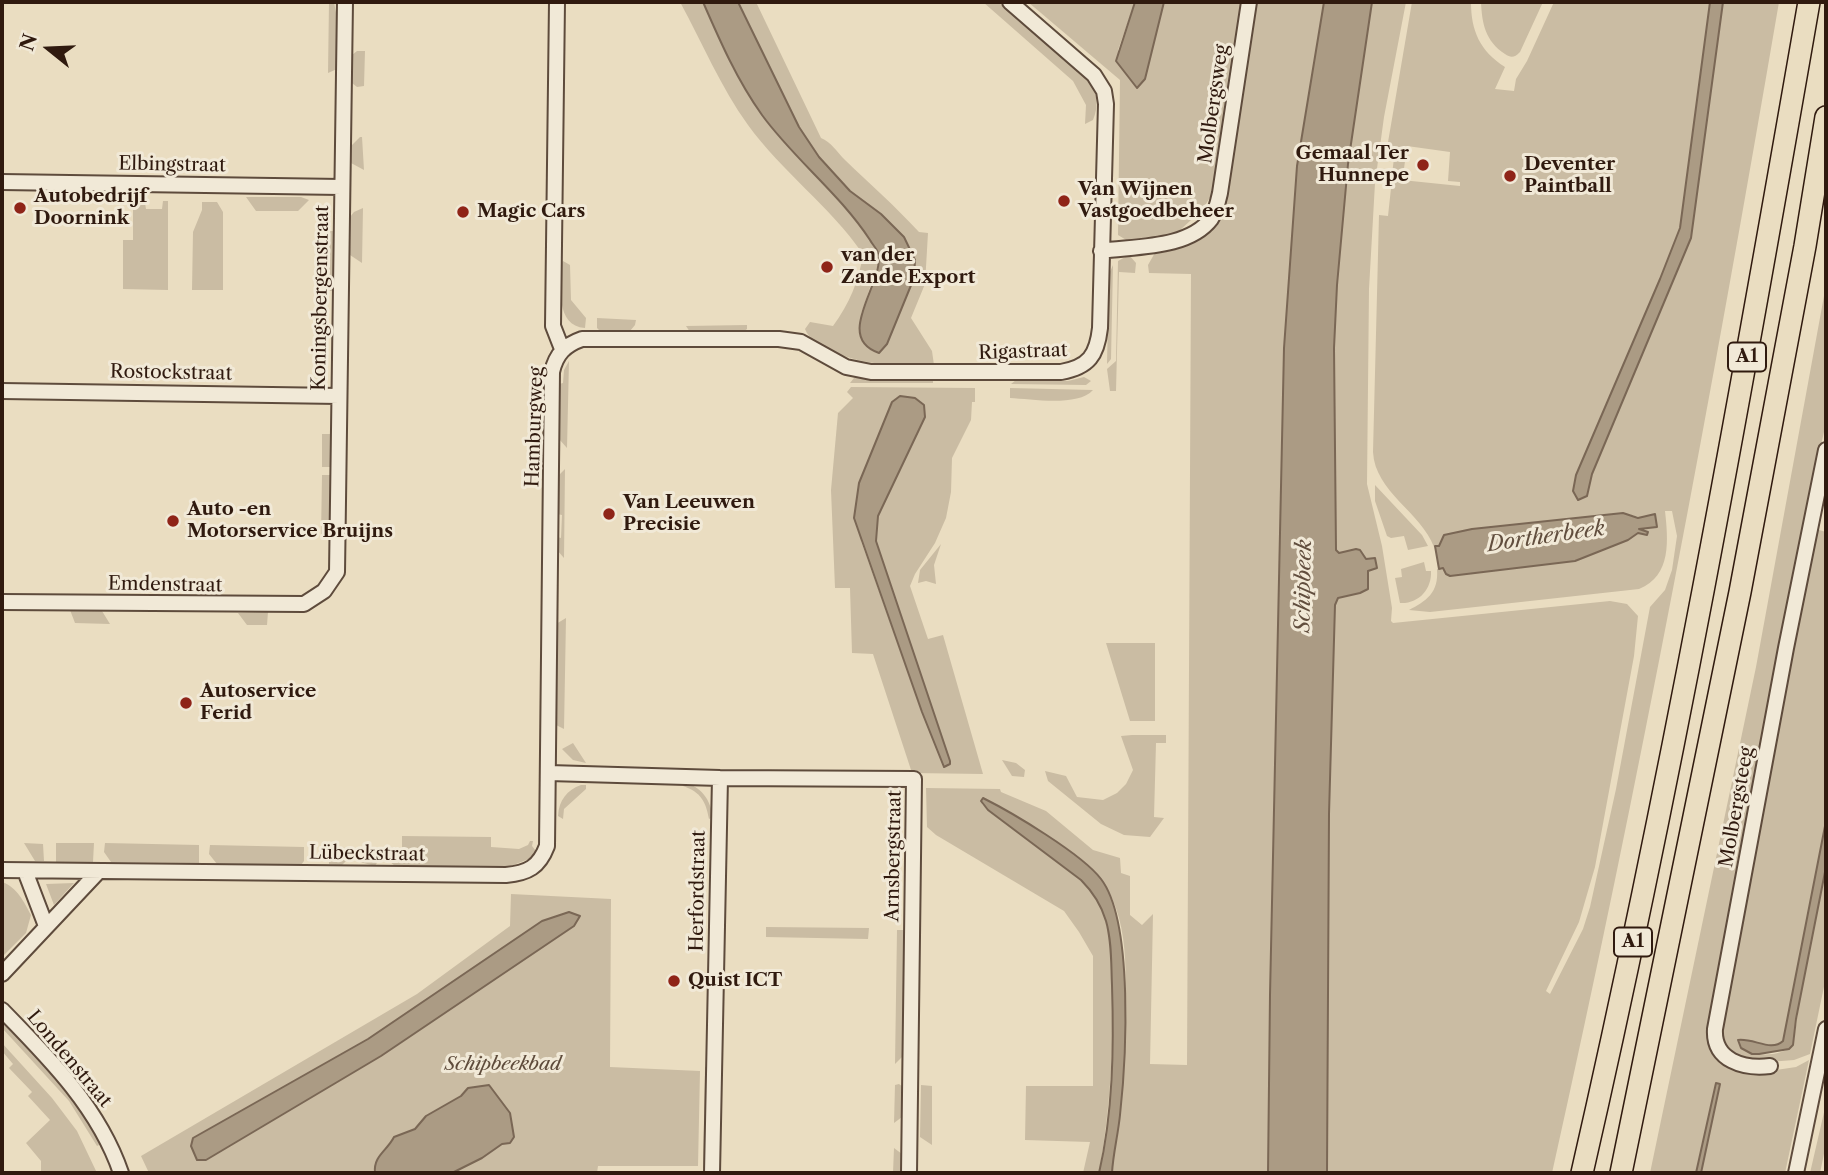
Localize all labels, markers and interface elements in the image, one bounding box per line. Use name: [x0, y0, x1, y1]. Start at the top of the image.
north arrow: [14, 14, 84, 84]
text: N: [15, 31, 42, 54]
street label: Molbergsweg: [1194, 43, 1234, 165]
place label: Gemaal Ter Hunnepe: [1296, 143, 1409, 187]
street label: Elbingstraat: [118, 153, 226, 177]
place label: Deventer Paintball: [1524, 154, 1615, 198]
marker: Gemaal Ter Hunnepe: [1415, 157, 1431, 173]
marker: Deventer Paintball: [1502, 168, 1518, 184]
place label: Van Wijnen Vastgoedbeheer: [1078, 179, 1234, 223]
place label: Autobedrijf Doornink: [34, 186, 147, 230]
marker: Van Wijnen Vastgoedbeheer: [1056, 193, 1072, 209]
marker: Autobedrijf Doornink: [12, 200, 28, 216]
place label: Magic Cars: [477, 201, 585, 223]
marker: Magic Cars: [455, 204, 471, 220]
street label: Koningsbergenstraat: [308, 205, 334, 391]
place label: van der Zande Export: [841, 245, 975, 289]
marker: van der Zande Export: [819, 259, 835, 275]
street label: Rigastraat: [978, 339, 1068, 365]
road number: A1: [1728, 342, 1766, 372]
street label: Rostockstraat: [110, 361, 232, 385]
street label: Hamburgweg: [521, 366, 549, 488]
place label: Van Leeuwen Precisie: [623, 492, 755, 536]
place label: Auto -en Motorservice Bruijns: [187, 499, 393, 543]
marker: Van Leeuwen Precisie: [601, 506, 617, 522]
marker: Auto -en Motorservice Bruijns: [165, 513, 181, 529]
water label: Dortherbeek: [1486, 516, 1606, 558]
water label: Schipbeek: [1291, 539, 1317, 633]
street label: Emdenstraat: [108, 573, 222, 597]
place label: Autoservice Ferid: [200, 681, 316, 725]
marker: Autoservice Ferid: [178, 695, 194, 711]
street label: Molbergsteeg: [1715, 745, 1759, 869]
street label: Arnsbergstraat: [881, 790, 907, 922]
street label: Herfordstraat: [686, 830, 710, 952]
street label: Lübeckstraat: [309, 842, 425, 866]
road number: A1: [1614, 928, 1652, 957]
place label: Quist ICT: [688, 970, 782, 992]
marker: Quist ICT: [666, 973, 682, 989]
street label: Londenstraat: [22, 1006, 116, 1112]
park label: Schipbeekbad: [445, 1054, 561, 1076]

